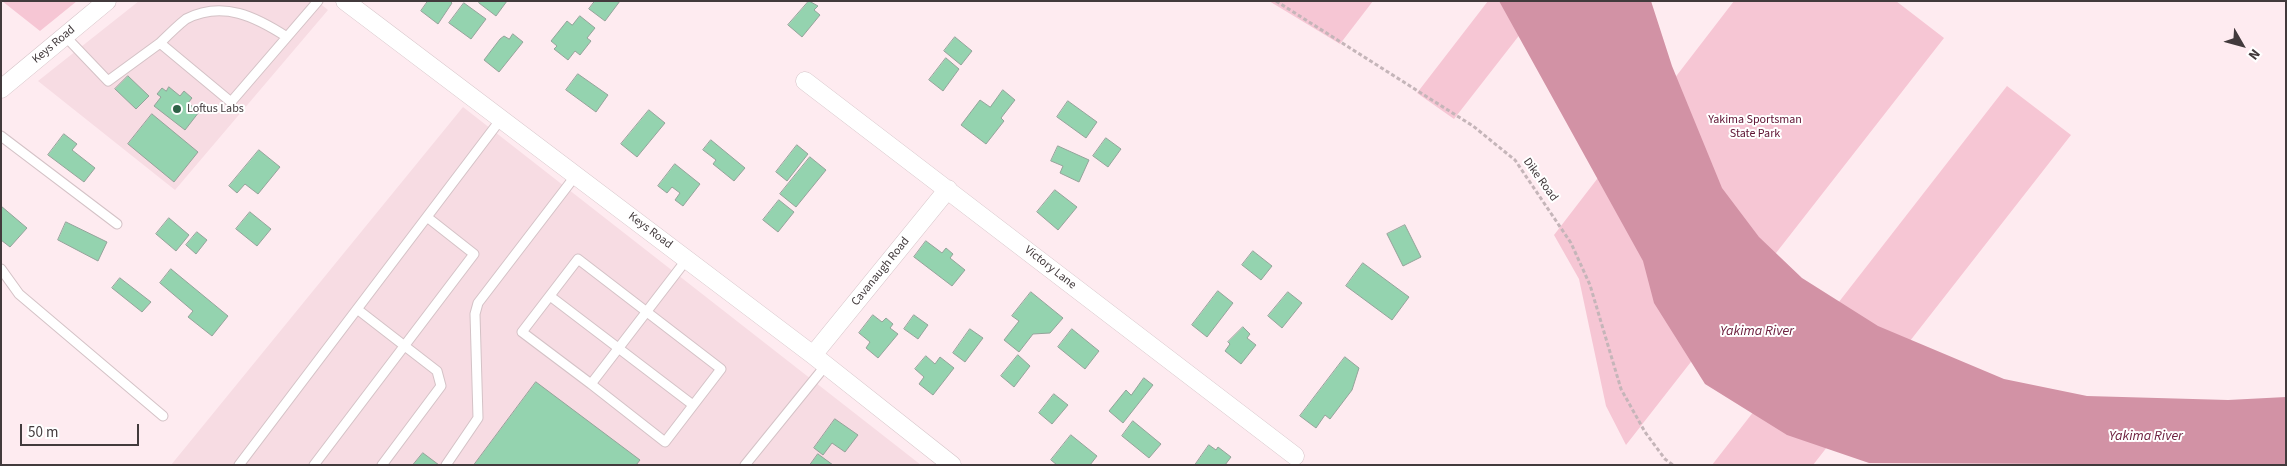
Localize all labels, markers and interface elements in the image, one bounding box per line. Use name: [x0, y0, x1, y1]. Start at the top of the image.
north arrow: [2217, 20, 2267, 70]
street label: Keys Road: [30, 23, 78, 67]
text: N: [2243, 44, 2265, 64]
place label: Loftus Labs: [187, 102, 244, 116]
marker: Loftus Labs: [171, 103, 183, 115]
park label: Yakima Sportsman State Park: [1708, 113, 1802, 141]
street label: Dike Road: [1519, 155, 1561, 205]
street label: Keys Road: [625, 210, 675, 252]
street label: Cavanaugh Road: [849, 235, 913, 309]
street label: Victory Lane: [1021, 243, 1079, 293]
water label: Yakima River: [1720, 324, 1794, 340]
scale bar: [22, 414, 141, 446]
text: 50 m: [28, 422, 58, 443]
water label: Yakima River: [2109, 429, 2183, 445]

